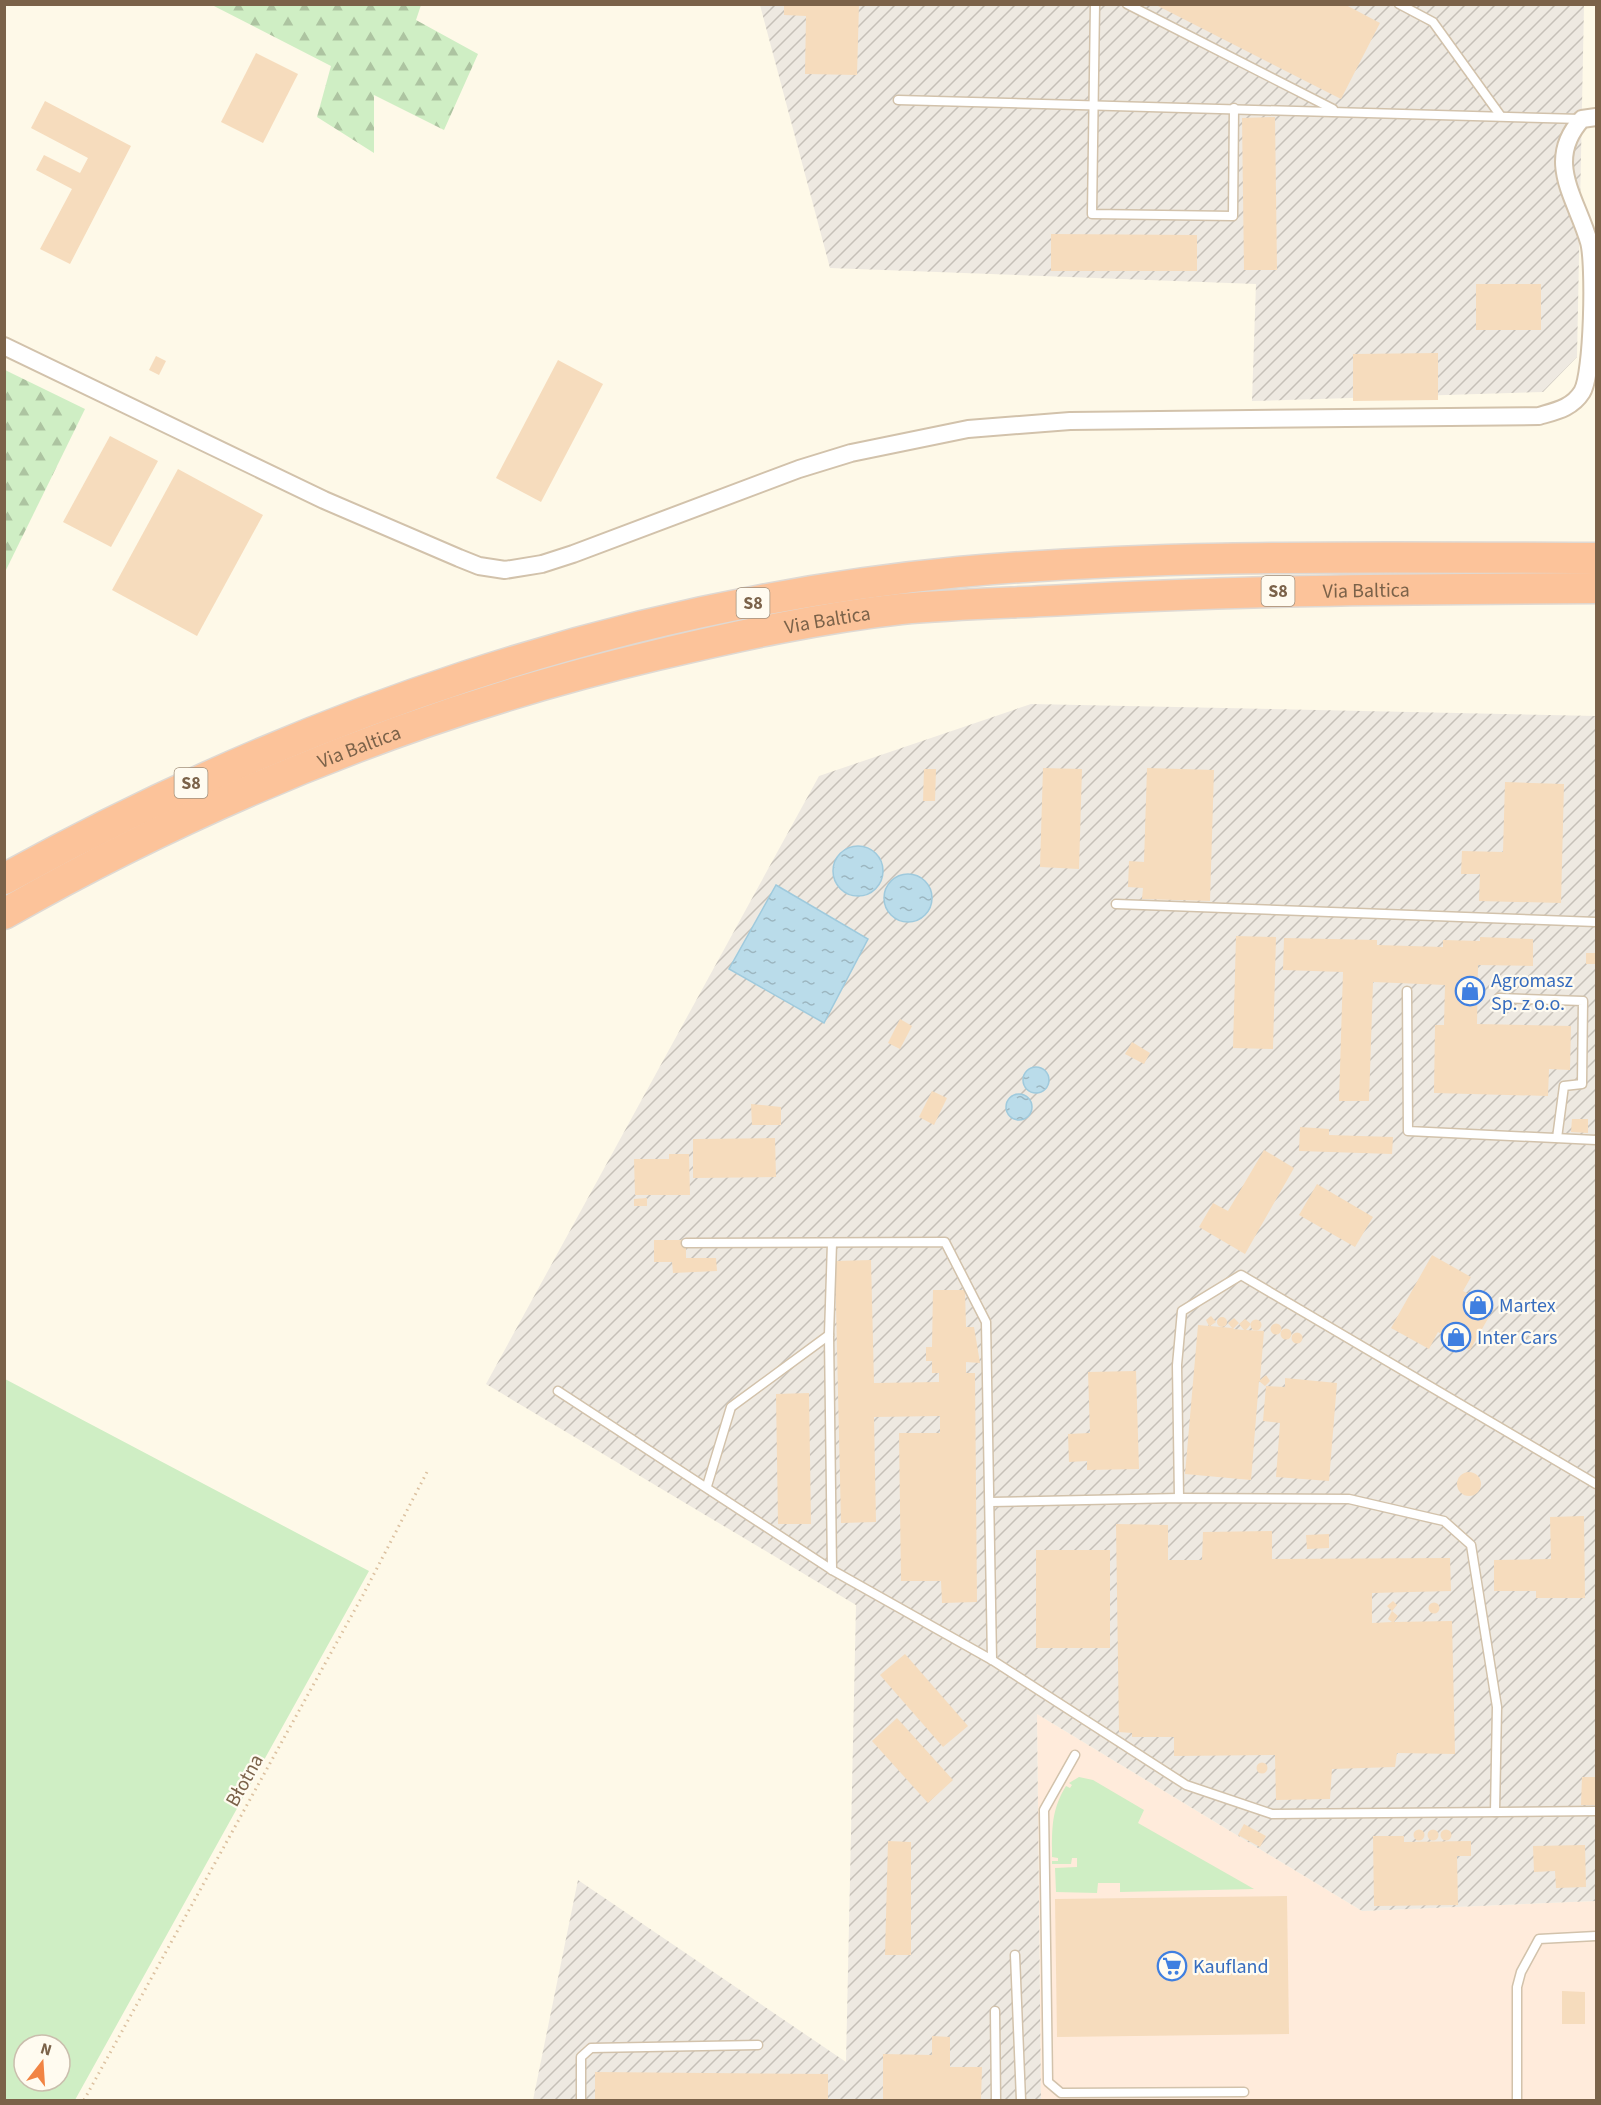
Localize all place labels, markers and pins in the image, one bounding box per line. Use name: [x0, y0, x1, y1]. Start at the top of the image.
place label: Agromasz Sp. z o.o.: [1491, 967, 1573, 1018]
shop icon: Agromasz Sp. z o.o.: [1454, 975, 1486, 1007]
shop icon: Martex: [1462, 1289, 1494, 1321]
place label: Martex: [1499, 1292, 1556, 1320]
shop icon: Inter Cars: [1440, 1321, 1472, 1353]
place label: Inter Cars: [1477, 1324, 1557, 1352]
supermarket icon: Kaufland: [1156, 1950, 1188, 1982]
place label: Kaufland: [1193, 1953, 1269, 1981]

